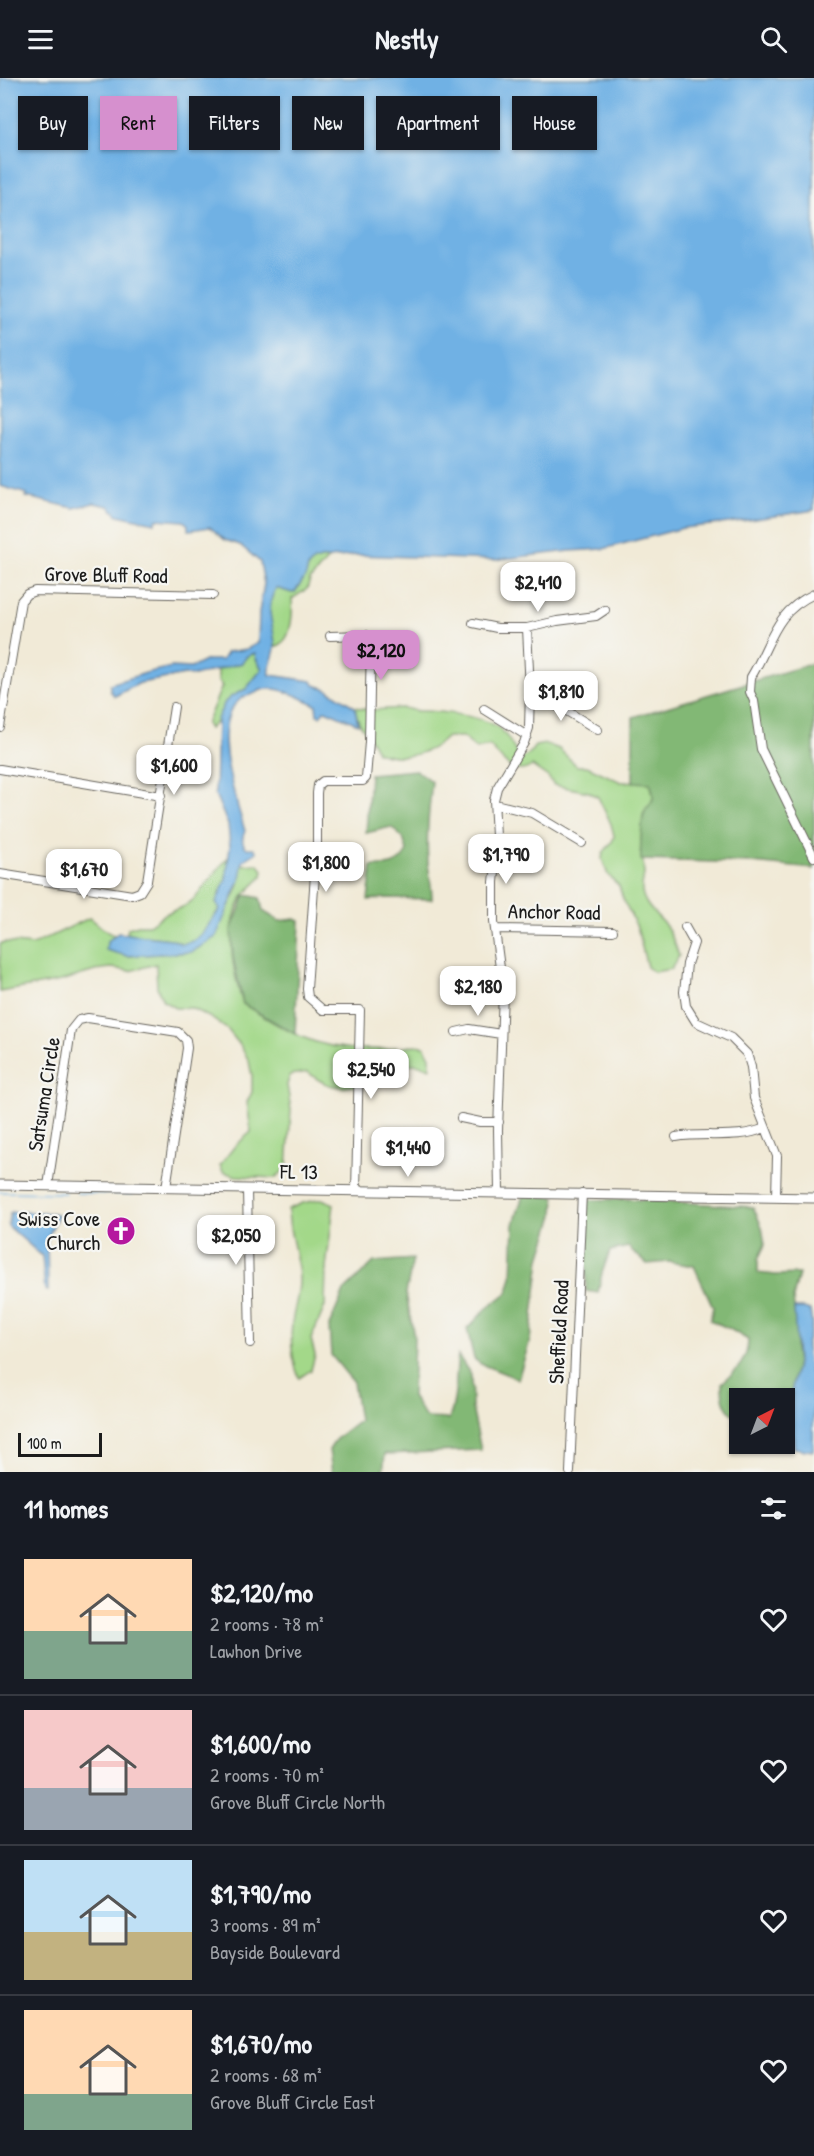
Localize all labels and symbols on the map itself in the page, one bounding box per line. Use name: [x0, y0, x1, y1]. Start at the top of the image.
street label: Grove Bluff Road: [44, 559, 168, 590]
pin: $2,410: [489, 562, 587, 613]
pin: $2,120: [332, 630, 430, 681]
pin: $1,810: [512, 671, 610, 722]
pin: $1,600: [125, 745, 223, 796]
pin: $1,790: [457, 834, 555, 885]
pin: $1,800: [277, 842, 375, 893]
pin: $1,670: [35, 849, 133, 900]
street label: Anchor Road: [508, 896, 601, 927]
pin: $2,180: [429, 966, 527, 1017]
street label: Satsuma Circle: [20, 1035, 67, 1153]
pin: $2,540: [322, 1049, 420, 1100]
pin: $1,440: [359, 1127, 457, 1178]
street label: FL 13: [279, 1157, 318, 1186]
place label: Swiss Cove Church: [18, 1204, 100, 1257]
church icon: Swiss Cove Church: [105, 1215, 137, 1247]
pin: $2,050: [187, 1215, 285, 1266]
street label: Sheffield Road: [541, 1279, 576, 1385]
north arrow: [729, 1388, 795, 1454]
scale bar: [18, 1430, 102, 1458]

